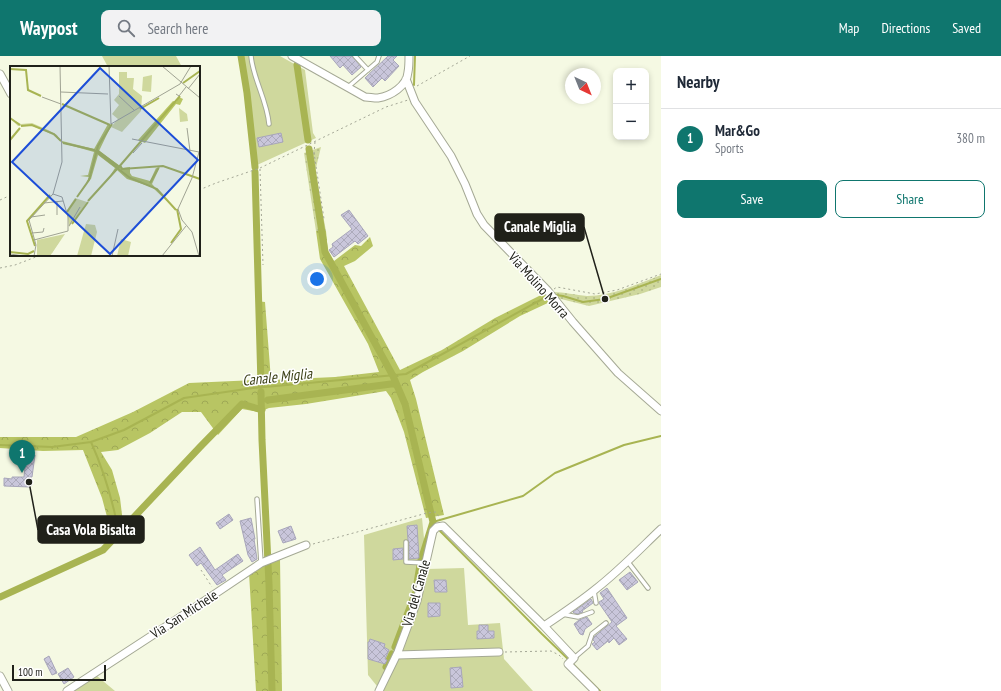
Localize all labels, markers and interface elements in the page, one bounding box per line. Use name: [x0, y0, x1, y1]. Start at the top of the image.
search box: [101, 10, 381, 46]
text: Waypost: [20, 16, 77, 40]
icon: search: [115, 17, 137, 39]
text: Search here: [147, 19, 208, 38]
text: Map: [839, 19, 859, 37]
text: Directions: [881, 19, 930, 37]
text: Saved: [952, 19, 981, 37]
inset map: [10, 66, 200, 256]
north arrow: [565, 68, 601, 104]
map controls: [613, 68, 649, 140]
button: +: [613, 68, 649, 104]
text: Nearby: [677, 71, 720, 93]
button: −: [613, 104, 649, 140]
text: Mar&Go: [715, 121, 760, 140]
text: 1: [687, 130, 693, 147]
text: 380 m: [956, 130, 985, 147]
text: Sports: [715, 140, 744, 157]
button: Save: [677, 180, 827, 218]
button: Share: [835, 180, 985, 218]
callout: Canale Miglia: [495, 214, 584, 241]
text: Canale Miglia: [504, 217, 576, 236]
street label: Via Molino Morra: [504, 247, 573, 322]
your location: [307, 269, 327, 289]
water label: Canale Miglia: [241, 363, 314, 390]
pin: 1: [9, 440, 35, 473]
callout: Casa Vola Bisalta: [38, 516, 144, 543]
text: Casa Vola Bisalta: [46, 520, 136, 539]
street label: Via del Canale: [398, 557, 434, 630]
street label: Via San Michele: [146, 585, 221, 643]
scale bar: [12, 663, 106, 682]
text: 100 m: [18, 665, 42, 679]

